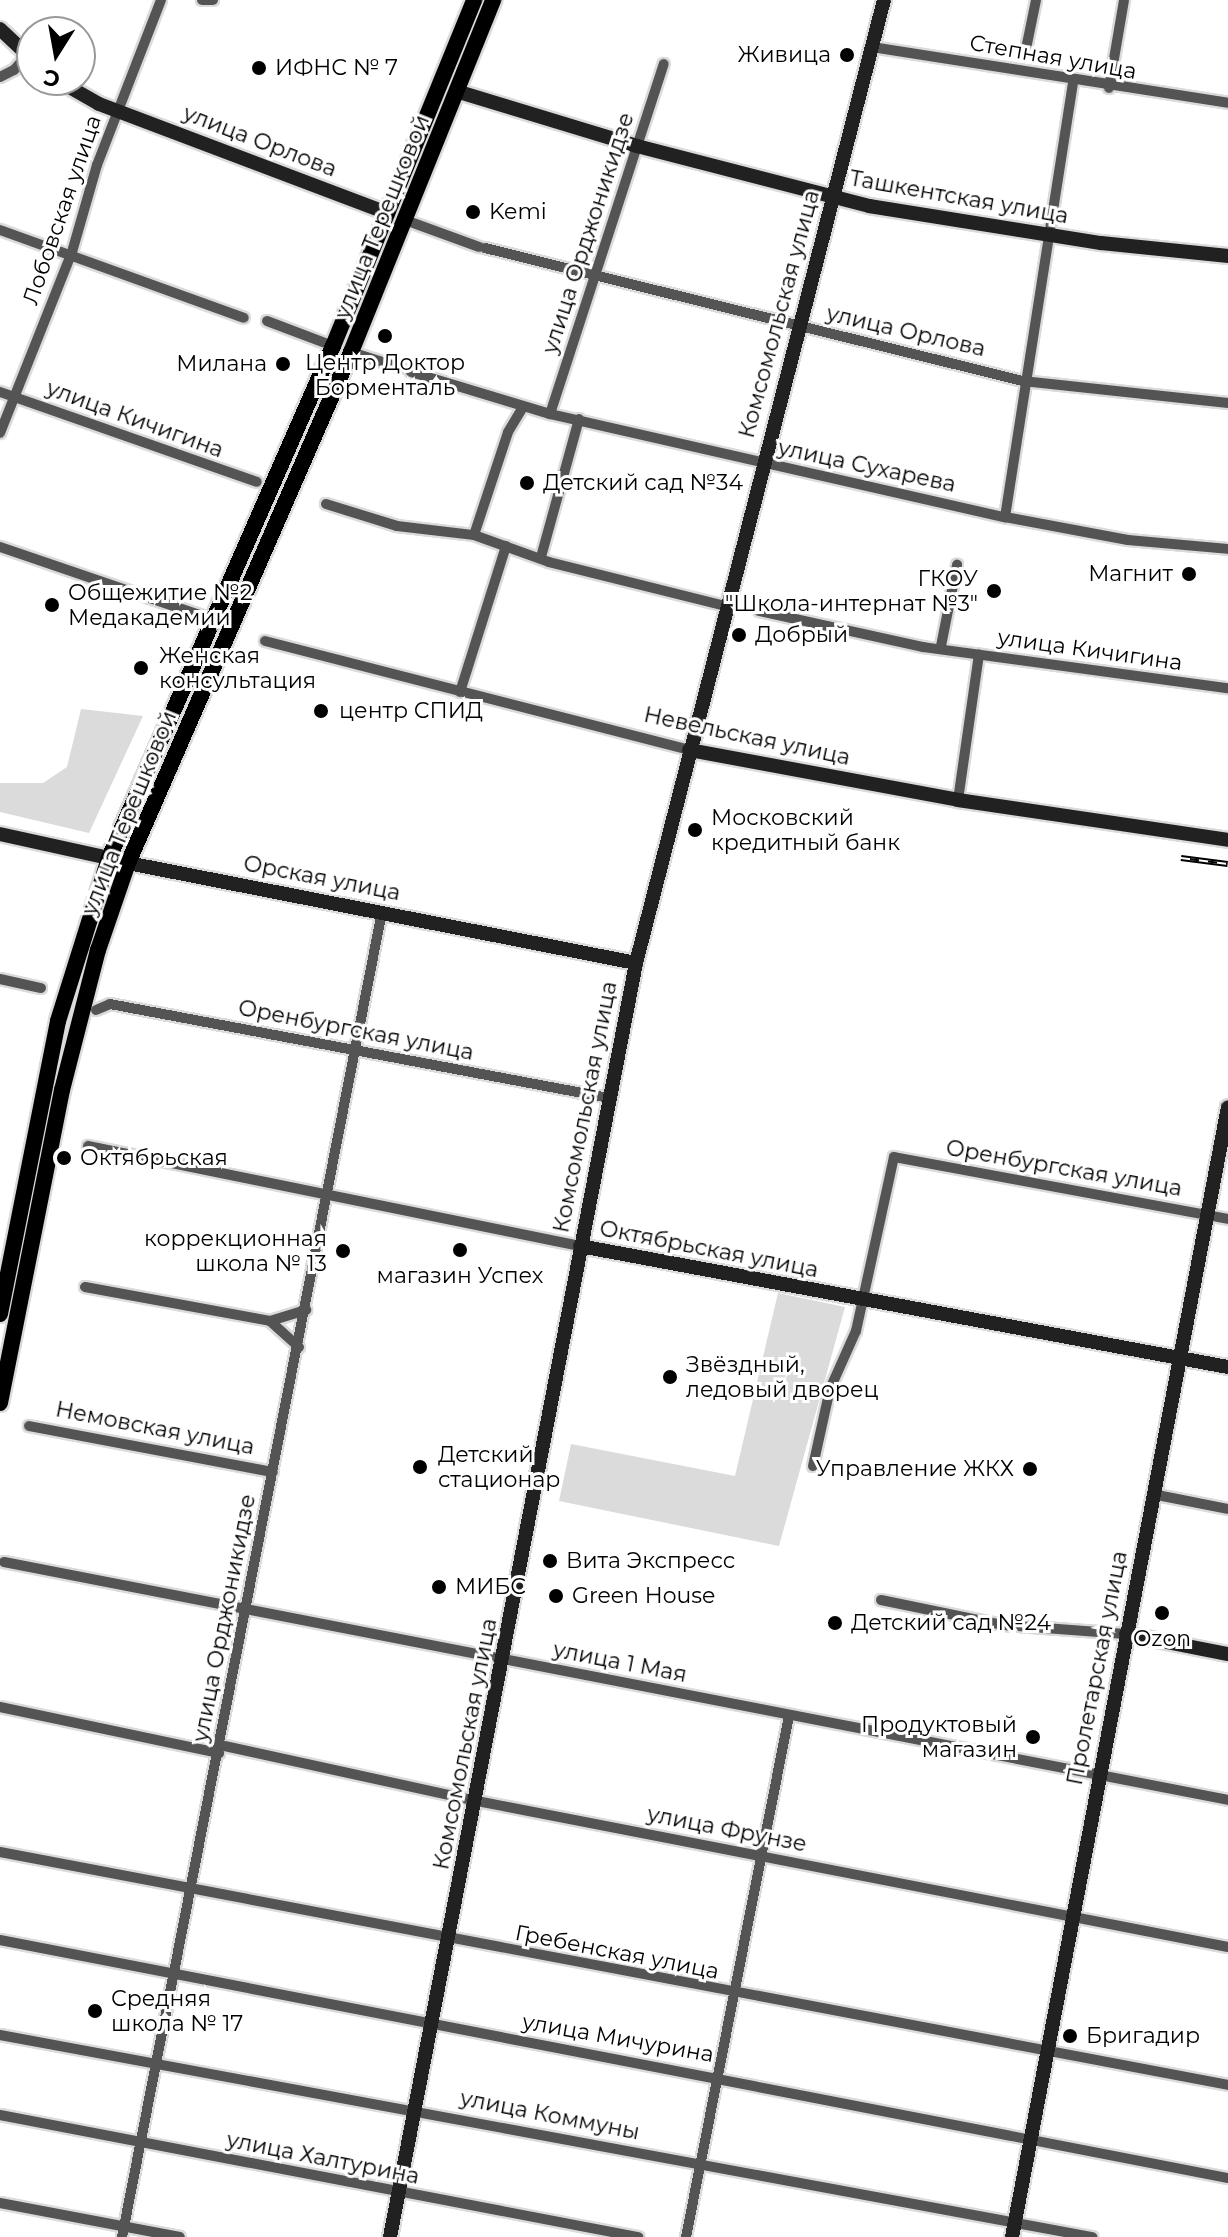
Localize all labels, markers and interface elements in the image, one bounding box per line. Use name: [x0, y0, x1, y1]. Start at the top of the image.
north arrow: [16, 16, 96, 96]
street label: Степная улица: [967, 29, 1139, 85]
place label: Живица: [737, 42, 831, 68]
marker: Живица: [838, 46, 856, 64]
place label: ИФНС № 7: [275, 55, 398, 81]
marker: ИФНС № 7: [250, 59, 268, 77]
text: С: [41, 63, 62, 93]
street label: улица Орлова: [180, 100, 340, 182]
street label: улица Орджоникидзе: [537, 109, 639, 357]
street label: улица Терешковой: [329, 111, 435, 323]
street label: Лобовская улица: [17, 112, 107, 308]
street label: Ташкентская улица: [847, 165, 1071, 229]
street label: Комсомольская улица: [733, 187, 825, 441]
place label: Kemi: [489, 199, 547, 225]
marker: Kemi: [464, 203, 482, 221]
street label: улица Орлова: [824, 300, 988, 362]
marker: Центр Доктор Борменталь: [376, 327, 394, 345]
place label: Центр Доктор Борменталь: [305, 349, 465, 400]
place label: Милана: [176, 351, 267, 377]
marker: Милана: [274, 355, 292, 373]
street label: улица Кичигина: [43, 375, 227, 463]
street label: улица Сухарева: [776, 434, 958, 498]
place label: Детский сад №34: [543, 470, 743, 496]
marker: Детский сад №34: [518, 474, 536, 492]
place label: Магнит: [1088, 561, 1173, 587]
place label: ГКОУ "Школа-интернат №3": [725, 565, 978, 616]
marker: Магнит: [1180, 565, 1198, 583]
place label: Общежитие №2 Медакадемии: [68, 579, 252, 630]
marker: ГКОУ "Школа-интернат №3": [985, 582, 1003, 600]
marker: Общежитие №2 Медакадемии: [43, 596, 61, 614]
place label: Добрый: [755, 622, 848, 648]
street label: улица Кичигина: [996, 624, 1184, 676]
marker: Добрый: [730, 626, 748, 644]
place label: Женская консультация: [159, 642, 316, 694]
marker: Женская консультация: [130, 657, 152, 679]
place label: центр СПИД: [339, 698, 483, 724]
marker: центр СПИД: [310, 700, 332, 722]
street label: Невельская улица: [641, 701, 853, 771]
street label: улица Терешковой: [76, 707, 182, 919]
place label: Московский кредитный банк: [711, 804, 900, 856]
marker: Московский кредитный банк: [686, 821, 704, 839]
street label: Орская улица: [241, 850, 403, 906]
street label: Комсомольская улица: [548, 979, 622, 1235]
street label: Оренбургская улица: [236, 994, 476, 1066]
street label: Оренбургская улица: [944, 1134, 1184, 1202]
place label: Октябрьская: [80, 1145, 228, 1171]
marker: Октябрьская: [55, 1149, 73, 1167]
street label: Октябрьская улица: [597, 1215, 821, 1283]
place label: коррекционная школа № 13: [144, 1225, 327, 1276]
marker: магазин Успех: [451, 1241, 469, 1259]
marker: коррекционная школа № 13: [334, 1242, 352, 1260]
place label: магазин Успех: [377, 1263, 543, 1289]
place label: Звёздный, ледовый дворец: [686, 1351, 879, 1402]
marker: Звёздный, ледовый дворец: [661, 1368, 679, 1386]
street label: Немовская улица: [53, 1396, 257, 1460]
place label: Детский стационар: [438, 1441, 560, 1492]
marker: Детский стационар: [409, 1456, 431, 1478]
place label: Управление ЖКХ: [816, 1456, 1014, 1482]
marker: Управление ЖКХ: [1021, 1460, 1039, 1478]
street label: улица Орджоникидзе: [187, 1492, 261, 1744]
place label: Вита Экспресс: [566, 1548, 735, 1574]
street label: Пролетарская улица: [1061, 1549, 1133, 1787]
marker: Вита Экспресс: [541, 1552, 559, 1570]
place label: МИБС: [455, 1574, 526, 1600]
marker: МИБС: [430, 1578, 448, 1596]
place label: Green House: [572, 1583, 715, 1609]
marker: Green House: [547, 1587, 565, 1605]
marker: Ozon: [1153, 1604, 1171, 1622]
place label: Детский сад №24: [851, 1610, 1051, 1636]
marker: Детский сад №24: [826, 1614, 844, 1632]
street label: Комсомольская улица: [428, 1616, 502, 1872]
place label: Ozon: [1133, 1626, 1191, 1652]
street label: улица 1 Мая: [551, 1636, 689, 1688]
place label: Продуктовый магазин: [861, 1711, 1017, 1762]
marker: Продуктовый магазин: [1024, 1728, 1042, 1746]
street label: улица Фрунзе: [645, 1801, 809, 1857]
street label: Гребенская улица: [513, 1919, 721, 1985]
place label: Средняя школа № 17: [111, 1985, 243, 2036]
marker: Средняя школа № 17: [86, 2002, 104, 2020]
street label: улица Мичурина: [520, 2008, 716, 2068]
place label: Бригадир: [1086, 2023, 1200, 2049]
marker: Бригадир: [1061, 2027, 1079, 2045]
street label: улица Коммуны: [458, 2085, 642, 2145]
street label: улица Халтурина: [224, 2126, 422, 2190]

